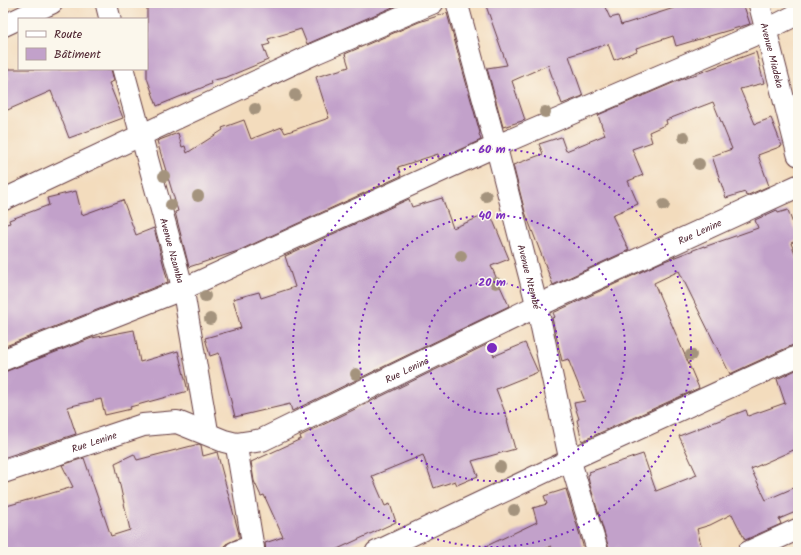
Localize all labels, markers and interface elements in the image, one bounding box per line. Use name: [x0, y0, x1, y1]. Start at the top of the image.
legend: [18, 18, 148, 70]
street label: Avenue Miadeka: [755, 21, 788, 90]
text: Route: [54, 25, 83, 44]
text: Bâtiment: [54, 45, 101, 64]
text: 60 m: [478, 140, 506, 159]
text: 40 m: [478, 206, 506, 225]
street label: Rue Lenine: [675, 215, 725, 249]
street label: Avenue Nzamba: [155, 216, 188, 286]
street label: Avenue Ntembé: [513, 243, 545, 311]
text: 20 m: [478, 273, 506, 292]
centre of rings: [485, 341, 499, 355]
street label: Rue Lenine: [383, 353, 432, 388]
street label: Rue Lenine: [70, 427, 119, 457]

